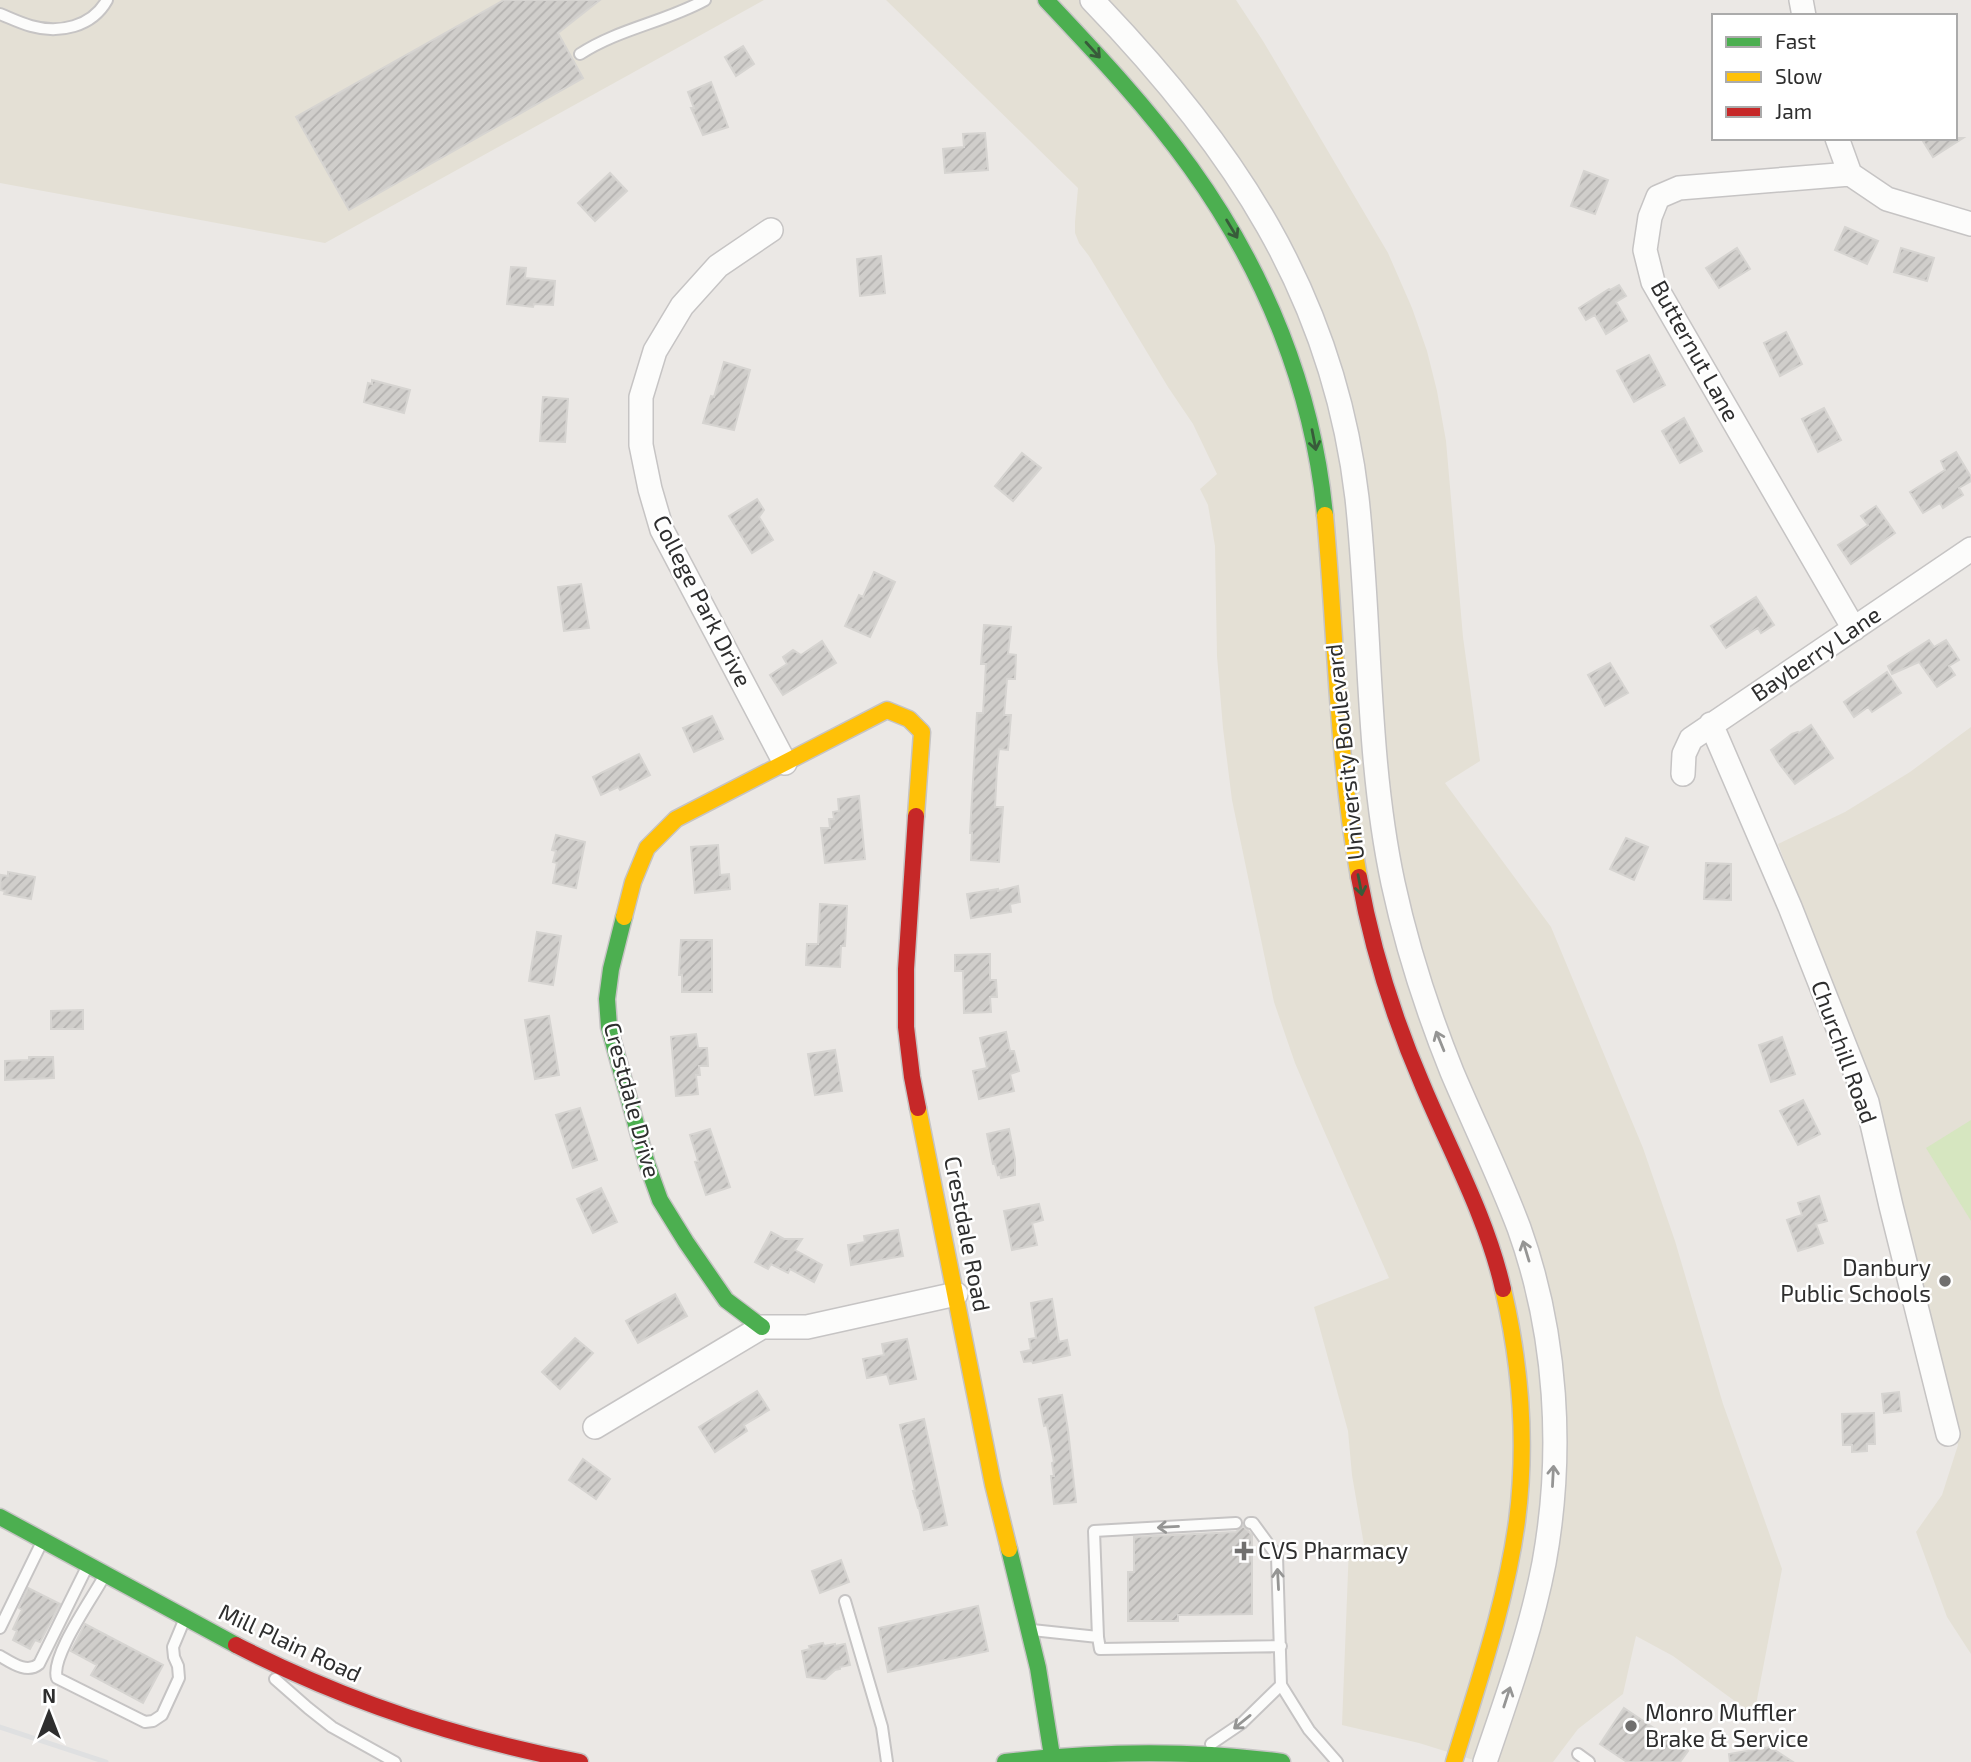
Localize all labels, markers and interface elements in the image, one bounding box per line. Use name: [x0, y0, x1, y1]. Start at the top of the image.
legend: [1712, 14, 1957, 140]
text: Fast: [1775, 28, 1816, 53]
one-way arrow: [1085, 41, 1101, 59]
text: Slow: [1775, 63, 1822, 88]
text: Jam: [1775, 98, 1812, 123]
one-way arrow: [1226, 218, 1240, 238]
street label: Butternut Lane: [1646, 275, 1746, 426]
one-way arrow: [1308, 428, 1322, 451]
street label: College Park Drive: [648, 510, 758, 691]
street label: Bayberry Lane: [1745, 600, 1885, 707]
street label: University Boulevard: [1319, 643, 1369, 862]
one-way arrow: [1354, 873, 1367, 896]
street label: Churchill Road: [1806, 976, 1884, 1127]
street label: Crestdale Drive: [599, 1019, 667, 1180]
one-way arrow: [1433, 1030, 1446, 1052]
street label: Crestdale Road: [939, 1154, 997, 1314]
one-way arrow: [1518, 1240, 1531, 1262]
place label: Danbury Public Schools: [1780, 1253, 1931, 1307]
marker: Danbury Public Schools: [1937, 1273, 1953, 1289]
one-way arrow: [1547, 1465, 1560, 1487]
one-way arrow: [1156, 1520, 1179, 1533]
place label: CVS Pharmacy: [1258, 1536, 1408, 1564]
marker: CVS Pharmacy: [1236, 1543, 1252, 1559]
one-way arrow: [1271, 1568, 1284, 1591]
street label: Mill Plain Road: [215, 1597, 366, 1687]
north arrow: [14, 1678, 84, 1748]
text: N: [42, 1684, 56, 1707]
one-way arrow: [1501, 1687, 1514, 1709]
place label: Monro Muffler Brake & Service: [1645, 1698, 1809, 1752]
one-way arrow: [1234, 1714, 1252, 1729]
marker: Monro Muffler Brake & Service: [1623, 1718, 1639, 1734]

